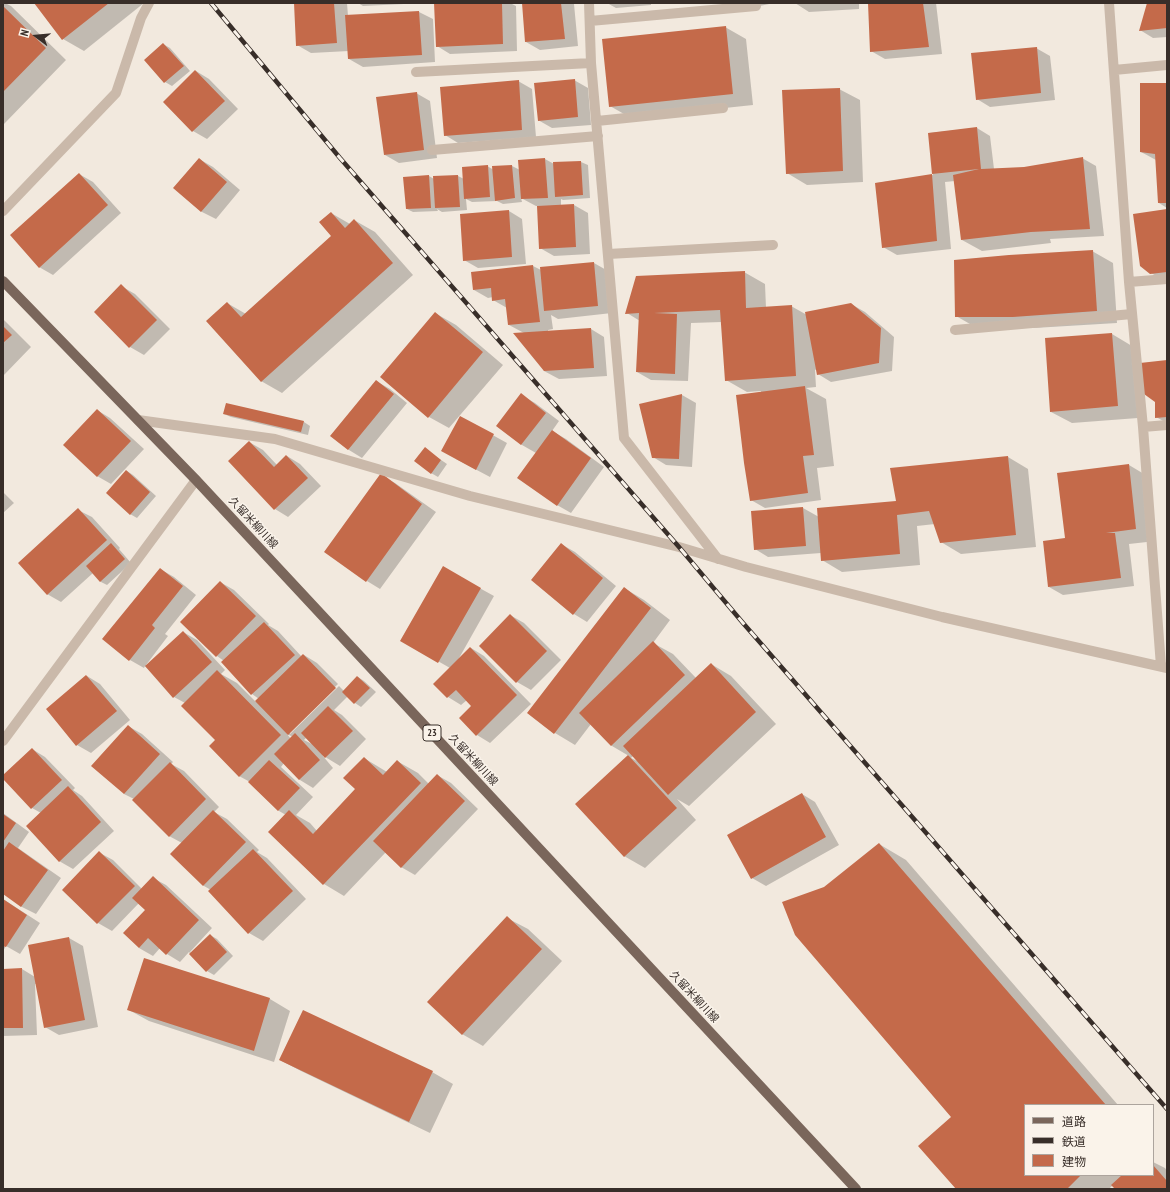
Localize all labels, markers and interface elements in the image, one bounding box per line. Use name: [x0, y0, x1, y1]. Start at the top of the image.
north arrow: [16, 16, 56, 56]
text: N: [17, 28, 32, 37]
street label: 久留米柳川線: [226, 494, 280, 552]
road number: 23: [423, 725, 441, 741]
street label: 久留米柳川線: [446, 731, 500, 789]
street label: 久留米柳川線: [667, 968, 721, 1026]
legend: [1024, 1104, 1154, 1176]
text: 道路: [1062, 1114, 1086, 1129]
text: 鉄道: [1062, 1134, 1086, 1149]
text: 建物: [1062, 1154, 1086, 1169]

